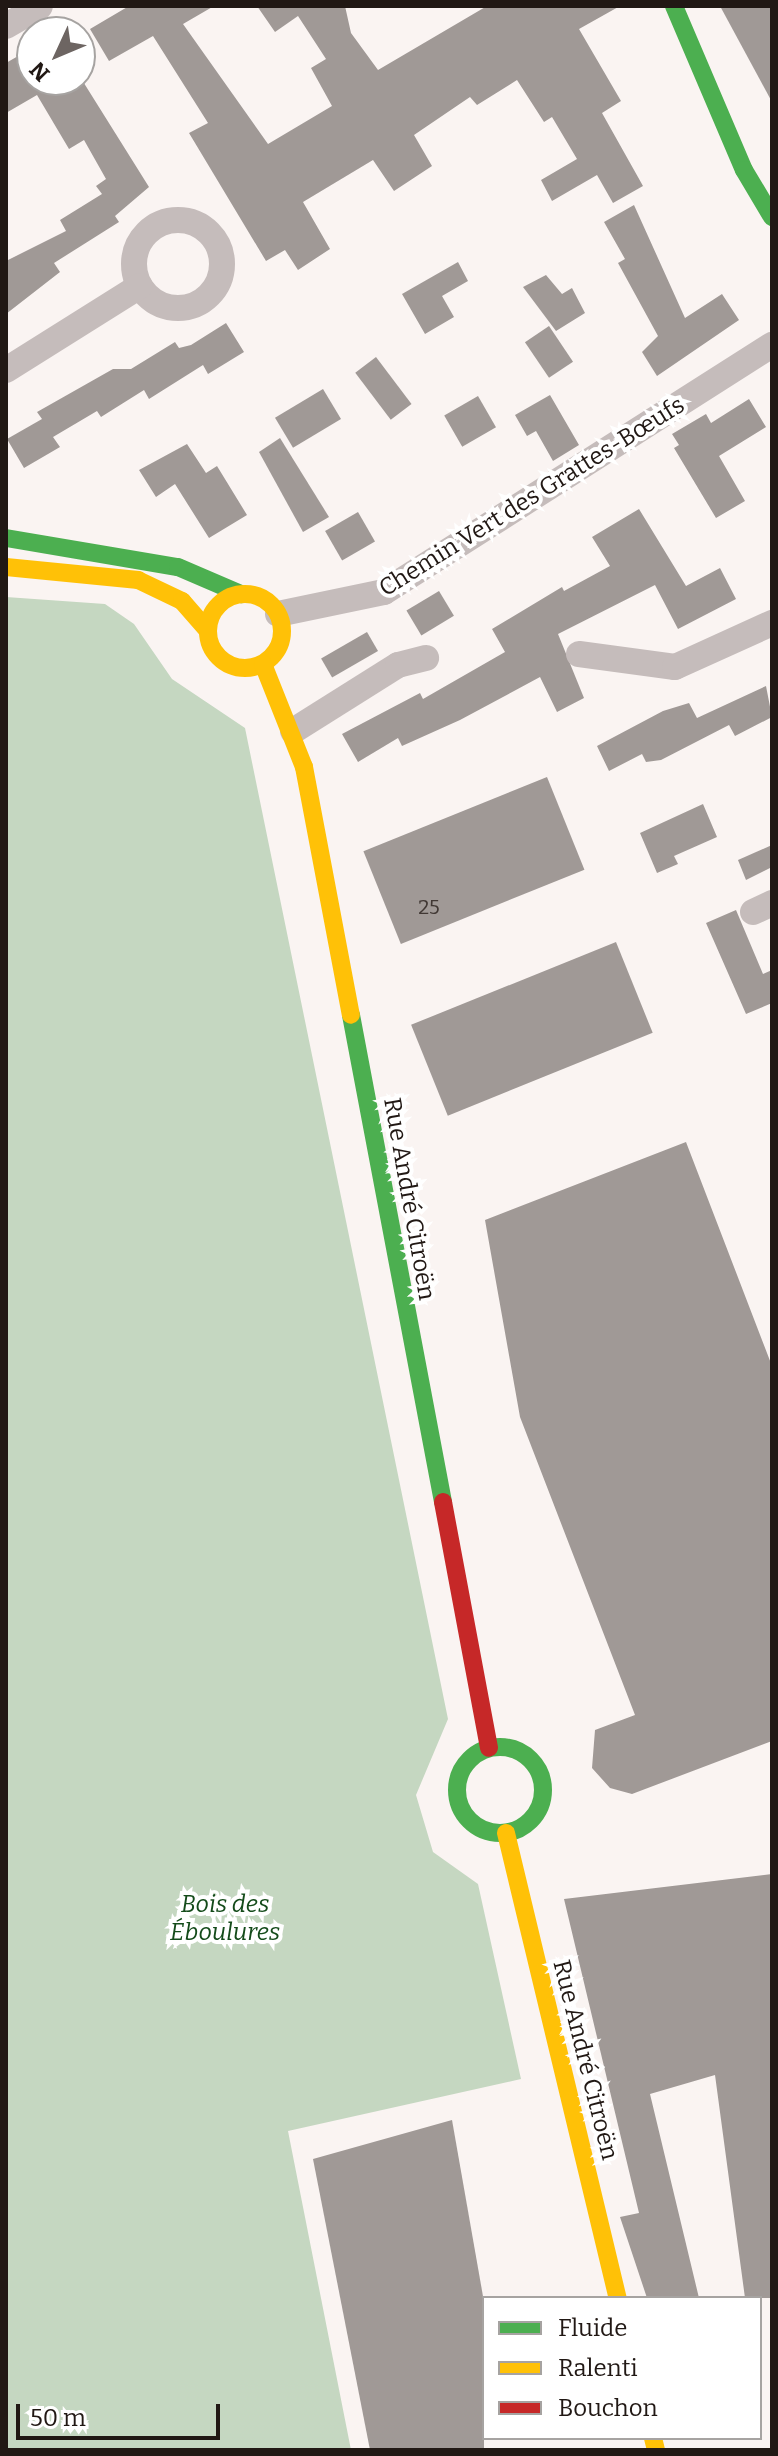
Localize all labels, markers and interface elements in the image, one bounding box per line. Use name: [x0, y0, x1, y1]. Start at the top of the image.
north arrow: [16, 16, 96, 96]
text: N: [24, 56, 55, 87]
street label: Chemin Vert des Grattes-Bœufs: [374, 391, 690, 603]
house number: 25: [418, 895, 440, 919]
street label: Rue André Citroën: [377, 1096, 441, 1302]
park label: Bois des Éboulures: [170, 1891, 280, 1947]
street label: Rue André Citroën: [546, 1957, 624, 2163]
legend: [482, 2296, 762, 2440]
text: Fluide: [558, 2314, 627, 2342]
text: Ralenti: [558, 2354, 638, 2382]
scale bar: [20, 2388, 224, 2438]
text: Bouchon: [558, 2394, 658, 2422]
text: 50 m: [30, 2404, 86, 2432]

